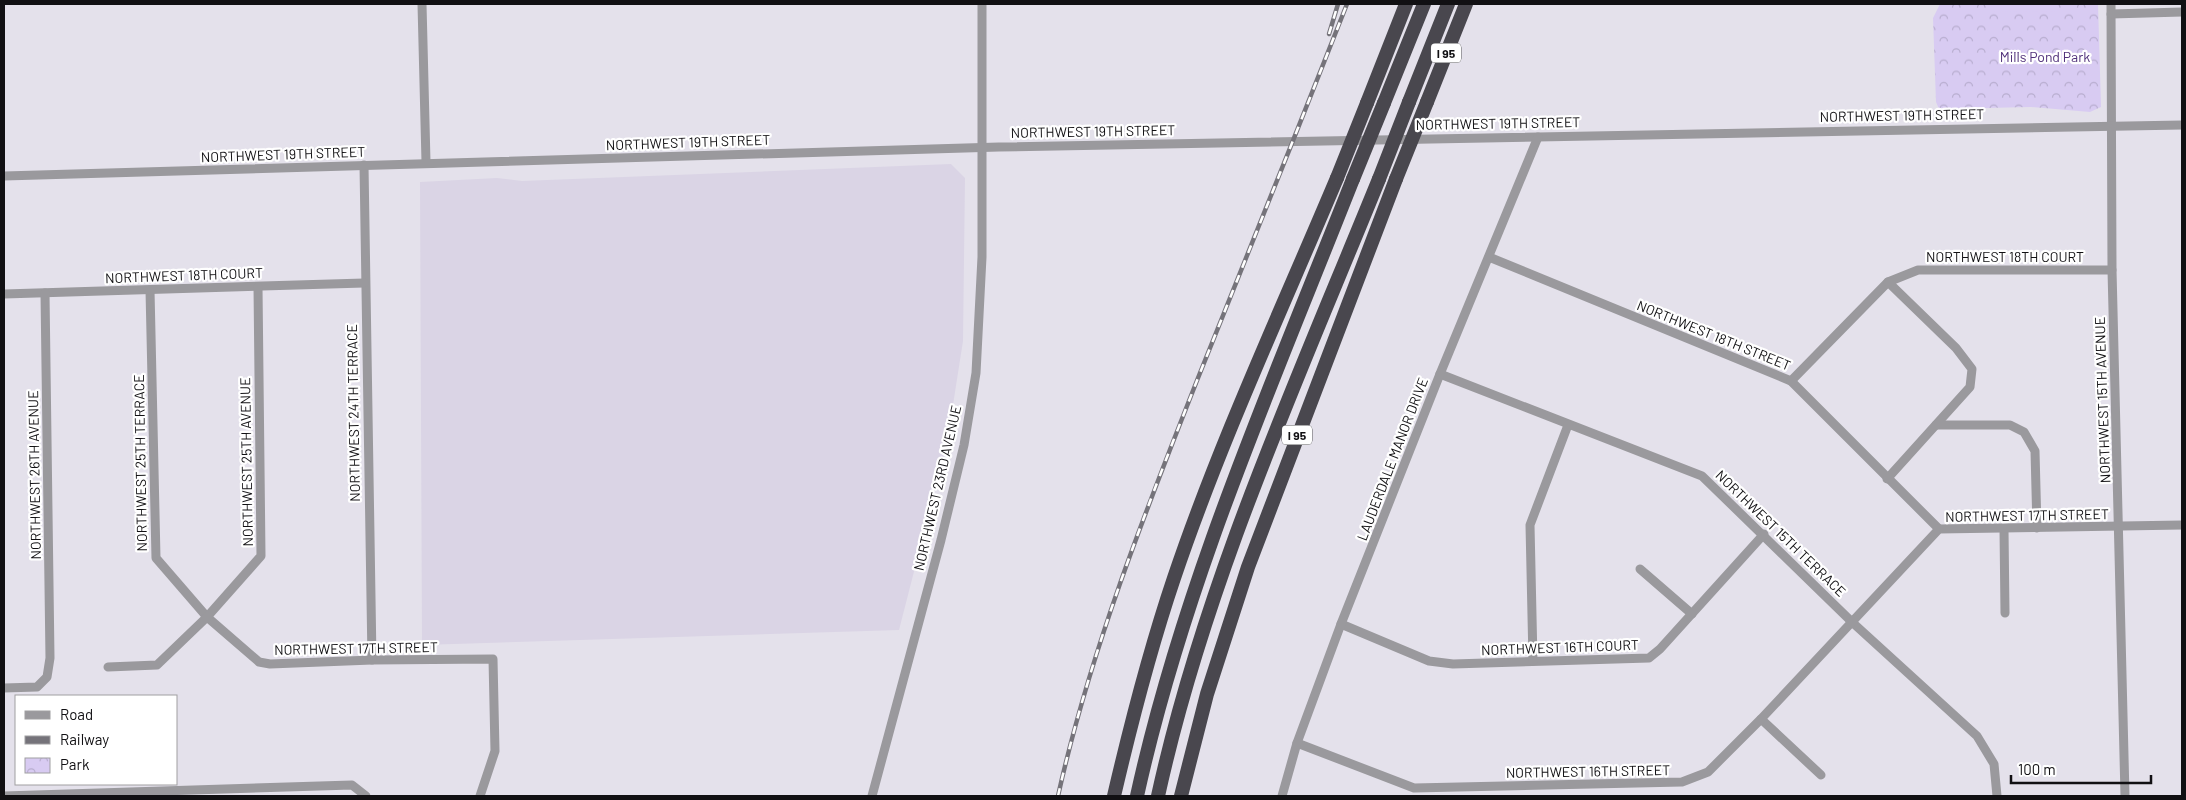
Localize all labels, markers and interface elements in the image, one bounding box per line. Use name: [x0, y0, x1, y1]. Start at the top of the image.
road number: I 95: [1431, 44, 1461, 62]
park label: Mills Pond Park: [2000, 48, 2090, 65]
street label: NORTHWEST 19TH STREET: [1820, 105, 1984, 125]
street label: NORTHWEST 19TH STREET: [1416, 113, 1580, 133]
street label: NORTHWEST 19TH STREET: [1011, 121, 1175, 141]
street label: NORTHWEST 19TH STREET: [606, 131, 771, 153]
street label: NORTHWEST 19TH STREET: [201, 143, 366, 165]
street label: NORTHWEST 18TH COURT: [1926, 248, 2084, 265]
street label: NORTHWEST 18TH COURT: [105, 264, 263, 286]
street label: NORTHWEST 18TH STREET: [1635, 296, 1793, 374]
street label: NORTHWEST 15TH AVENUE: [2091, 317, 2113, 483]
street label: NORTHWEST 24TH TERRACE: [343, 324, 363, 502]
street label: NORTHWEST 25TH TERRACE: [130, 374, 150, 552]
street label: LAUDERDALE MANOR DRIVE: [1353, 375, 1431, 543]
street label: NORTHWEST 25TH AVENUE: [236, 377, 256, 547]
street label: NORTHWEST 26TH AVENUE: [24, 390, 44, 560]
street label: NORTHWEST 23RD AVENUE: [910, 404, 964, 572]
road number: I 95: [1282, 426, 1312, 444]
street label: NORTHWEST 15TH TERRACE: [1712, 466, 1850, 600]
street label: NORTHWEST 17TH STREET: [1945, 505, 2109, 525]
street label: NORTHWEST 16TH COURT: [1481, 636, 1639, 658]
street label: NORTHWEST 17TH STREET: [274, 638, 438, 658]
legend: [15, 695, 178, 785]
text: Road: [60, 705, 93, 723]
text: Railway: [60, 730, 109, 748]
scale bar: [2011, 752, 2151, 784]
text: Park: [60, 755, 90, 773]
text: 100 m: [2018, 760, 2056, 778]
street label: NORTHWEST 16TH STREET: [1506, 761, 1670, 781]

